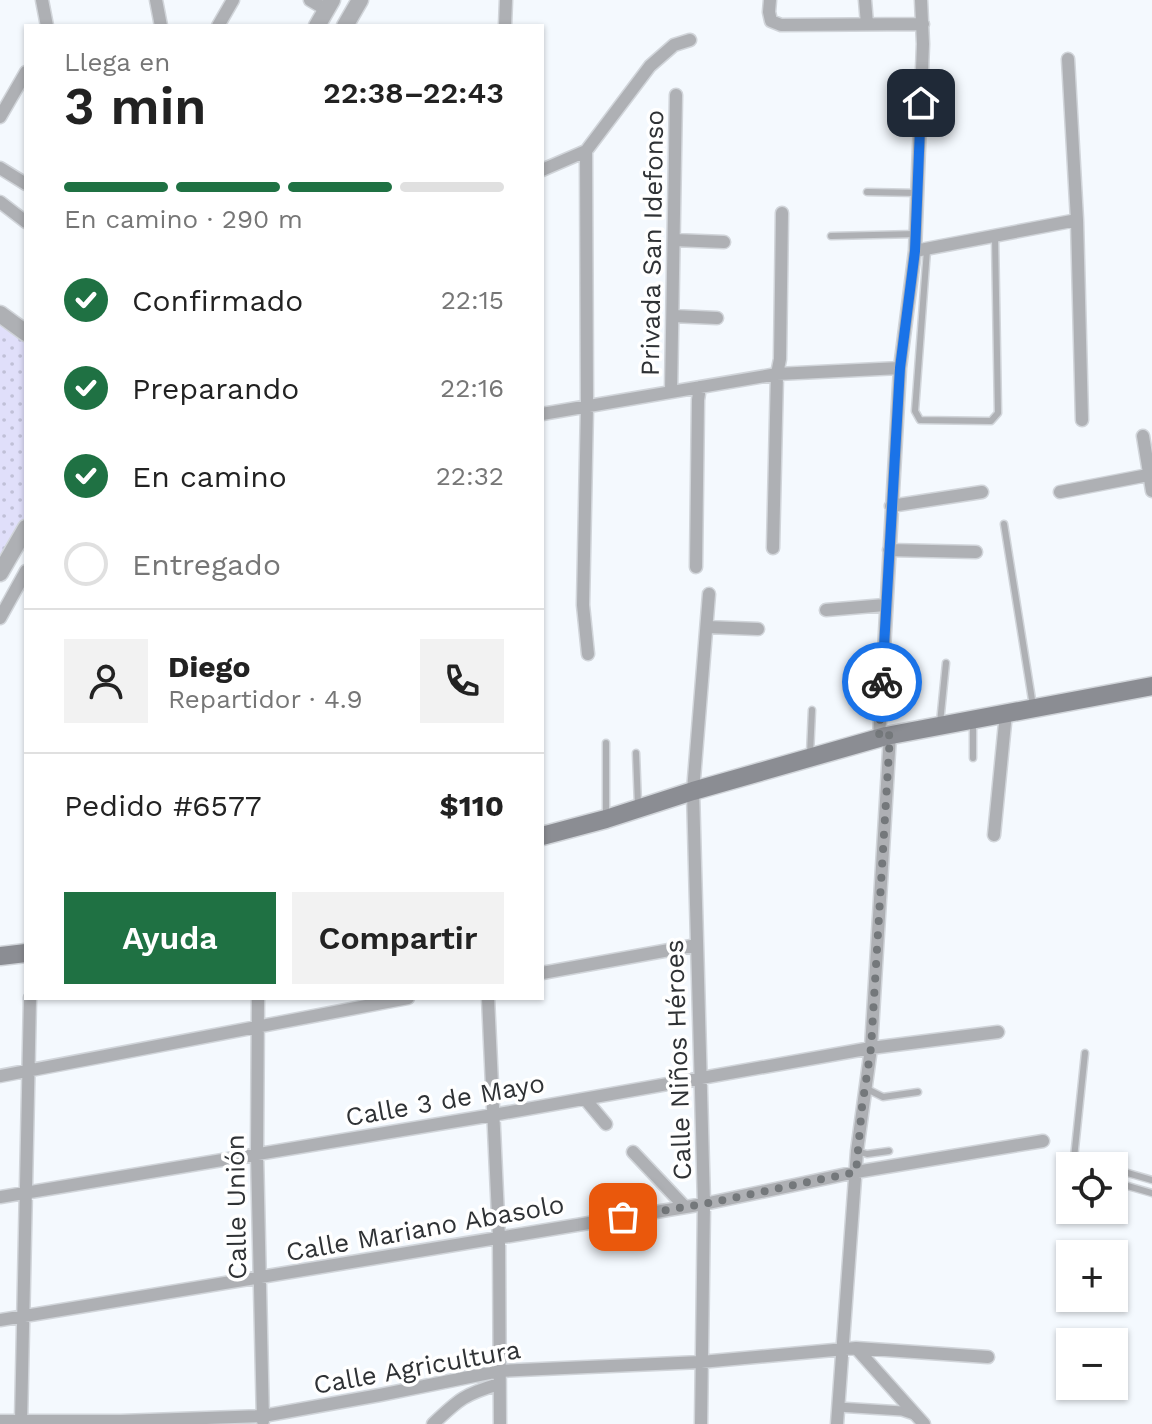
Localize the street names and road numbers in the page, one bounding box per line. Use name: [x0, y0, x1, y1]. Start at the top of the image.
street label: Privada San Idefonso: [635, 110, 669, 376]
street label: Calle Niños Héroes: [659, 939, 697, 1181]
street label: Calle 3 de Mayo: [343, 1068, 547, 1132]
street label: Calle Unión: [220, 1134, 252, 1280]
street label: Calle Mariano Abasolo: [284, 1189, 566, 1267]
street label: Calle Agricultura: [311, 1334, 523, 1400]

